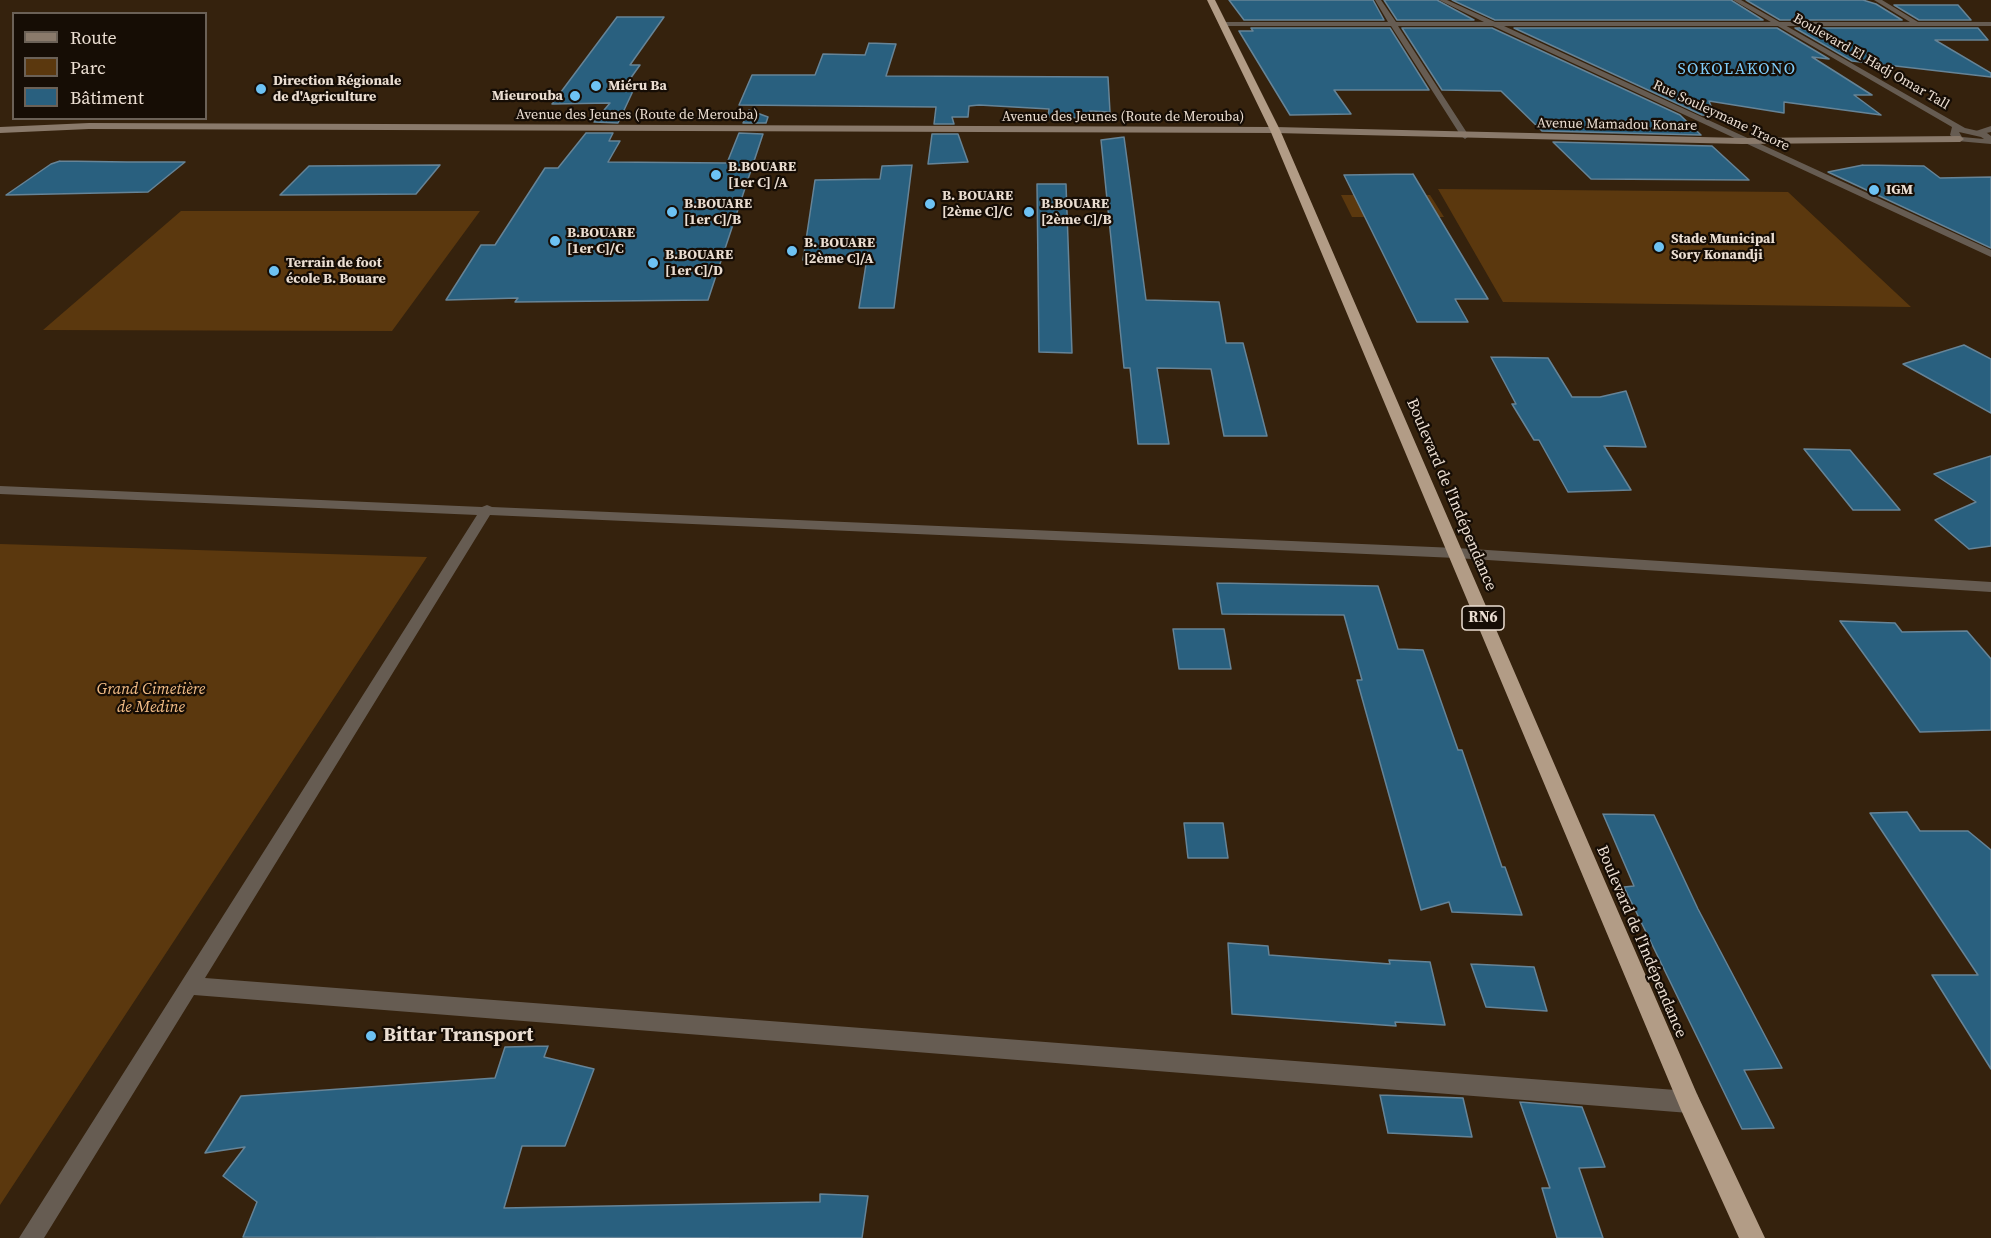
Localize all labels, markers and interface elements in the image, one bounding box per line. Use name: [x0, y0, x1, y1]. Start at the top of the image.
street label: Boulevard El Hadj Omar Tall: [1790, 10, 1952, 114]
legend: [12, 12, 207, 120]
text: Route: [70, 25, 117, 50]
text: Parc: [70, 55, 106, 80]
district label: SOKOLAKONO: [1677, 60, 1797, 80]
place label: Direction Régionale de d'Agriculture: [273, 73, 401, 106]
street label: Rue Souleymane Traore: [1650, 77, 1792, 155]
place label: Miéru Ba: [608, 78, 667, 94]
marker: Miéru Ba: [589, 79, 603, 93]
marker: Direction Régionale de d'Agriculture: [254, 82, 268, 96]
text: Bâtiment: [70, 85, 144, 110]
place label: Mieurouba: [492, 88, 563, 104]
marker: Mieurouba: [568, 89, 582, 103]
street label: Avenue des Jeunes (Route de Merouba): [516, 107, 758, 123]
street label: Avenue des Jeunes (Route de Merouba): [1002, 109, 1244, 125]
street label: Avenue Mamadou Konare: [1537, 115, 1697, 135]
place label: B.BOUARE [1er C] /A: [728, 159, 796, 192]
marker: B.BOUARE [1er C] /A: [709, 168, 723, 182]
place label: IGM: [1886, 182, 1913, 198]
marker: IGM: [1867, 183, 1881, 197]
place label: B. BOUARE [2ème C]/C: [942, 188, 1013, 220]
place label: B.BOUARE [1er C]/B: [684, 196, 752, 228]
place label: B.BOUARE [2ème C]/B: [1041, 196, 1112, 228]
marker: B. BOUARE [2ème C]/C: [923, 197, 937, 211]
marker: B.BOUARE [1er C]/B: [665, 205, 679, 219]
marker: B.BOUARE [2ème C]/B: [1022, 205, 1036, 219]
place label: B.BOUARE [1er C]/C: [567, 225, 635, 258]
place label: Stade Municipal Sory Konandji: [1671, 231, 1775, 264]
marker: B.BOUARE [1er C]/C: [548, 234, 562, 248]
place label: B. BOUARE [2ème C]/A: [804, 235, 875, 268]
marker: Stade Municipal Sory Konandji: [1652, 240, 1666, 254]
marker: B. BOUARE [2ème C]/A: [785, 244, 799, 258]
place label: B.BOUARE [1er C]/D: [665, 247, 733, 280]
place label: Terrain de foot école B. Bouare: [286, 255, 386, 288]
marker: B.BOUARE [1er C]/D: [646, 256, 660, 270]
marker: Terrain de foot école B. Bouare: [267, 264, 281, 278]
street label: Boulevard de l'Indépendance: [1402, 396, 1500, 594]
road number: RN6: [1462, 606, 1504, 630]
park label: Grand Cimetière de Medine: [97, 680, 205, 718]
street label: Boulevard de l'Indépendance: [1592, 843, 1690, 1041]
place label: Bittar Transport: [383, 1024, 534, 1048]
marker: Bittar Transport: [364, 1029, 378, 1043]

